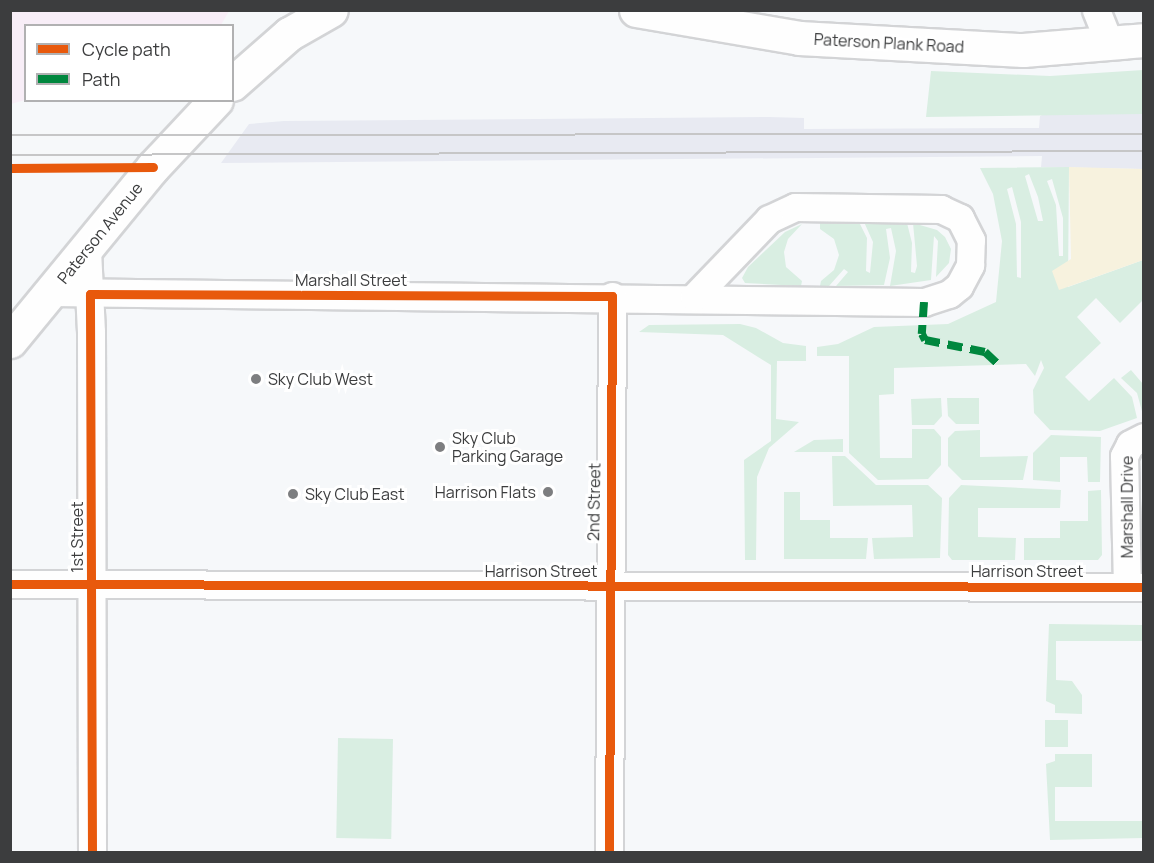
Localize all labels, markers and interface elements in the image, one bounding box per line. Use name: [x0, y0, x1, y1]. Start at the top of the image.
legend: [24, 24, 234, 102]
street label: Paterson Plank Road: [813, 29, 965, 57]
text: Cycle path: [82, 37, 171, 61]
text: Path: [82, 67, 120, 91]
street label: Paterson Avenue: [53, 179, 147, 287]
street label: Marshall Street: [295, 270, 407, 290]
place label: Sky Club West: [268, 369, 373, 389]
marker: Sky Club West: [249, 372, 263, 386]
place label: Sky Club Parking Garage: [452, 428, 563, 466]
marker: Sky Club Parking Garage: [433, 440, 447, 454]
street label: Marshall Drive: [1117, 456, 1137, 558]
street label: 2nd Street: [584, 463, 604, 541]
place label: Harrison Flats: [435, 482, 536, 502]
place label: Sky Club East: [305, 484, 405, 504]
marker: Harrison Flats: [541, 485, 555, 499]
marker: Sky Club East: [286, 487, 300, 501]
street label: 1st Street: [67, 501, 87, 573]
street label: Harrison Street: [485, 561, 597, 581]
street label: Harrison Street: [971, 561, 1083, 581]

